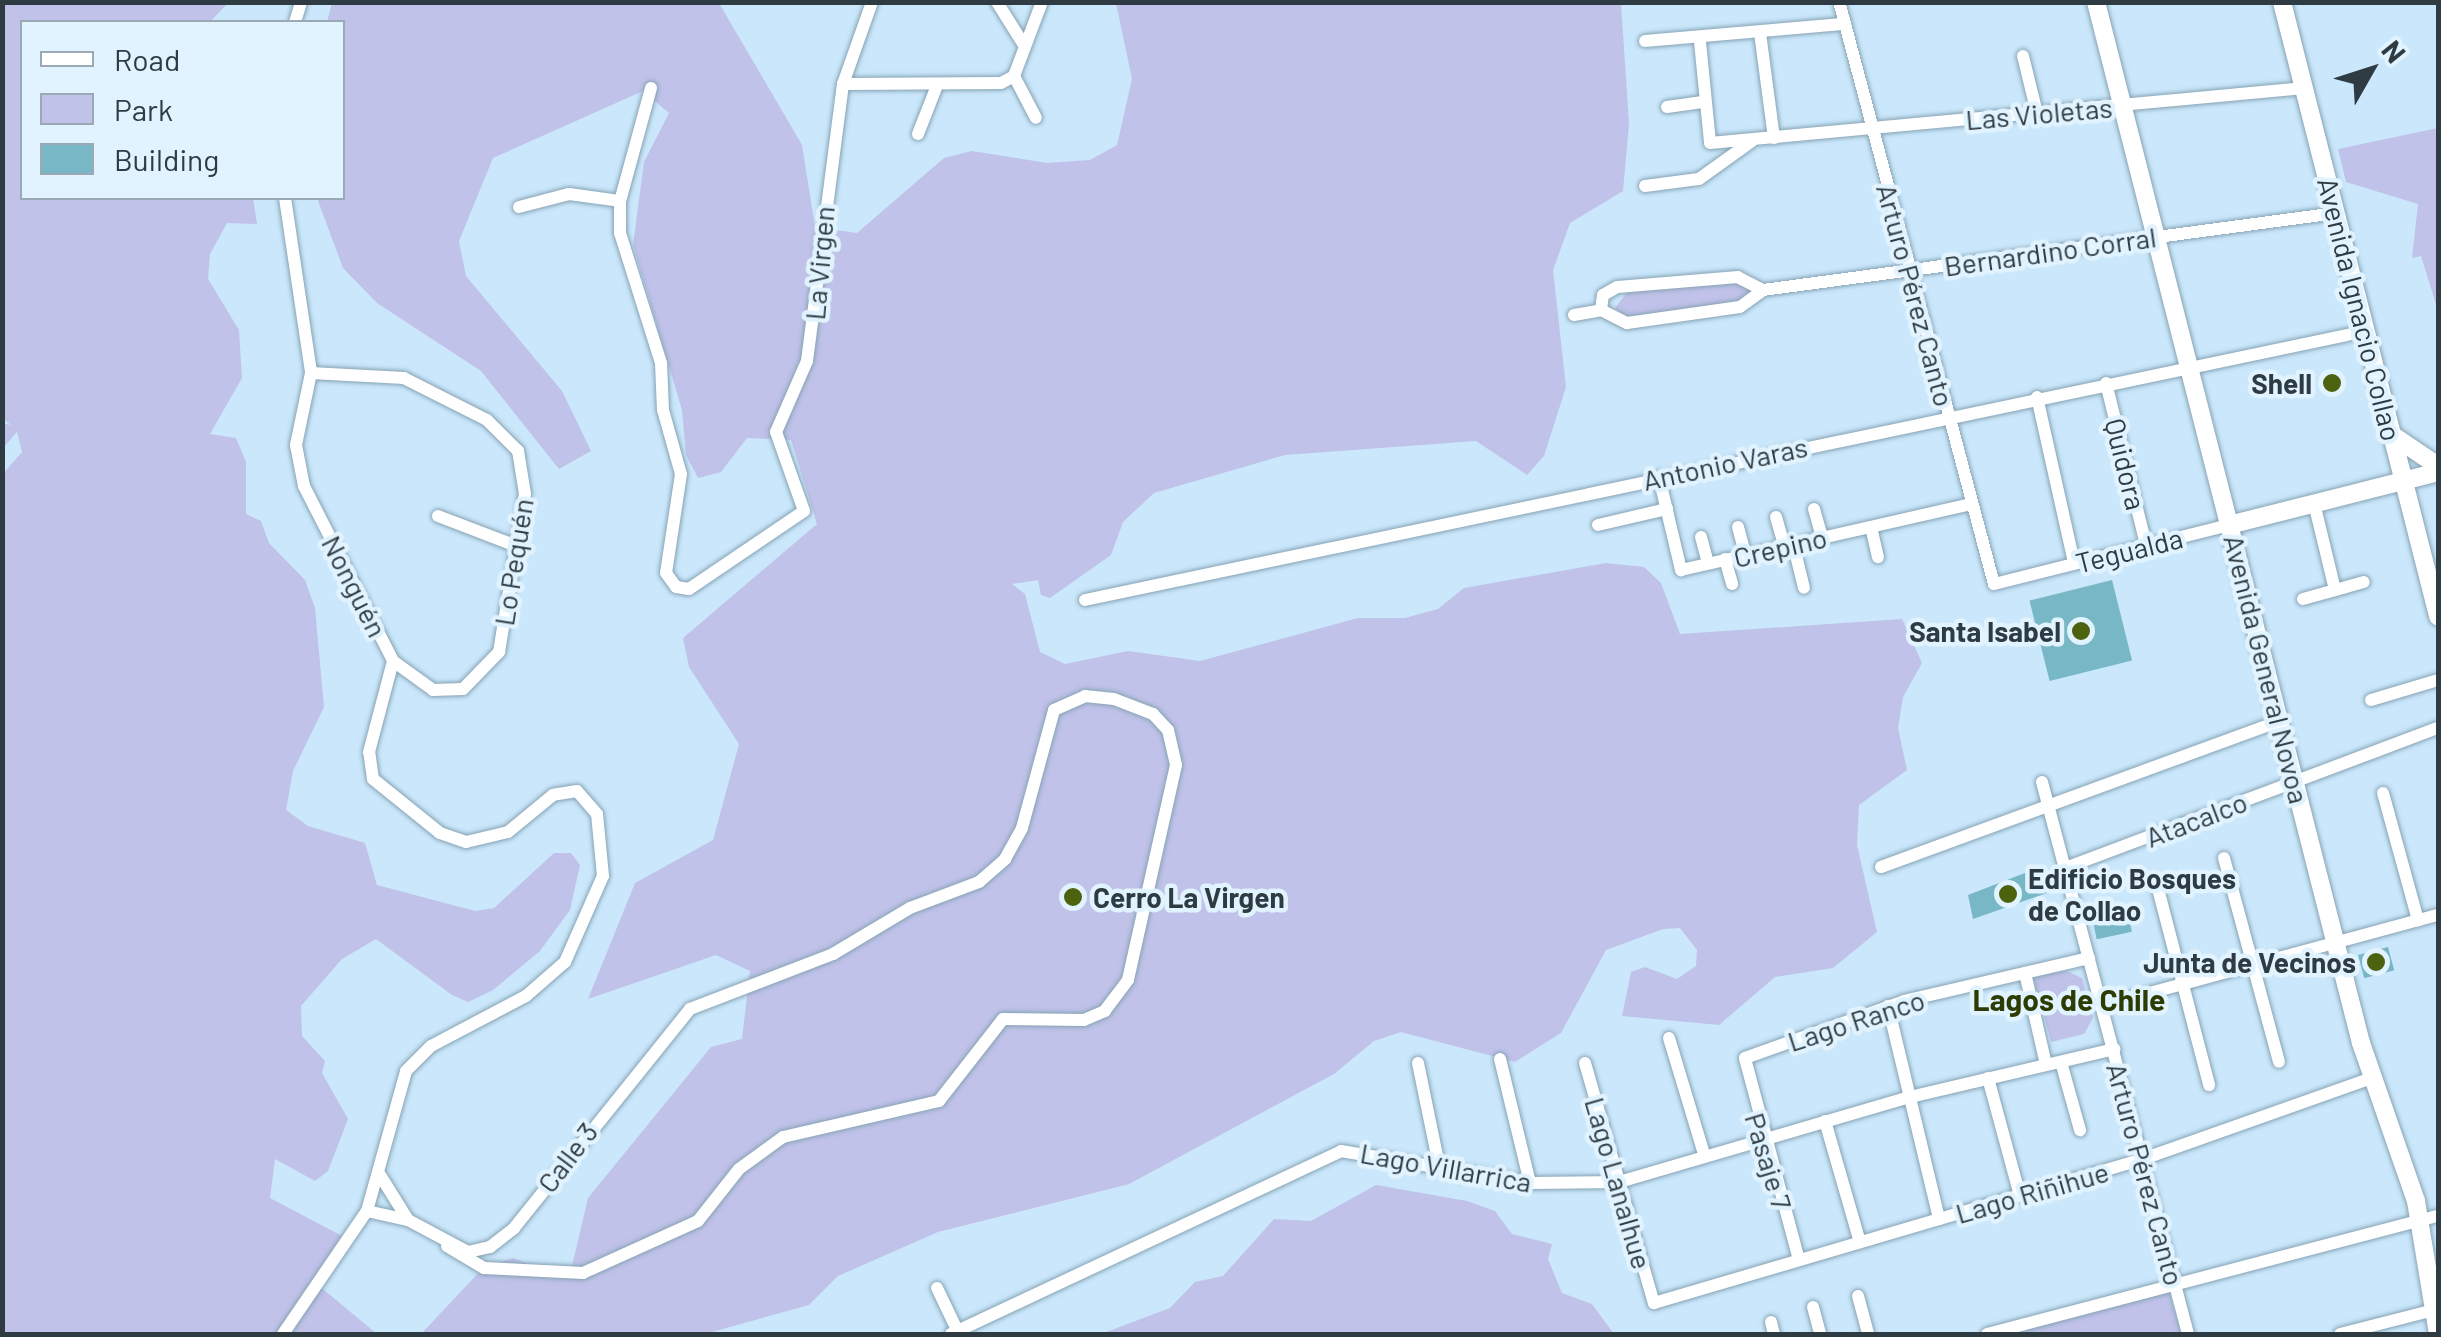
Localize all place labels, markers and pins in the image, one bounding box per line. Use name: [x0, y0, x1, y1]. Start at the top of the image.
place label: Shell: [2251, 366, 2312, 400]
marker: Shell: [2321, 372, 2343, 394]
place label: Santa Isabel: [1909, 614, 2061, 648]
marker: Santa Isabel: [2070, 620, 2092, 642]
place label: Edificio Bosques de Collao: [2028, 861, 2236, 927]
place label: Cerro La Virgen: [1093, 880, 1285, 914]
marker: Edificio Bosques de Collao: [1997, 883, 2019, 905]
marker: Cerro La Virgen: [1062, 886, 1084, 908]
place label: Junta de Vecinos: [2143, 945, 2356, 979]
marker: Junta de Vecinos: [2365, 951, 2387, 973]

